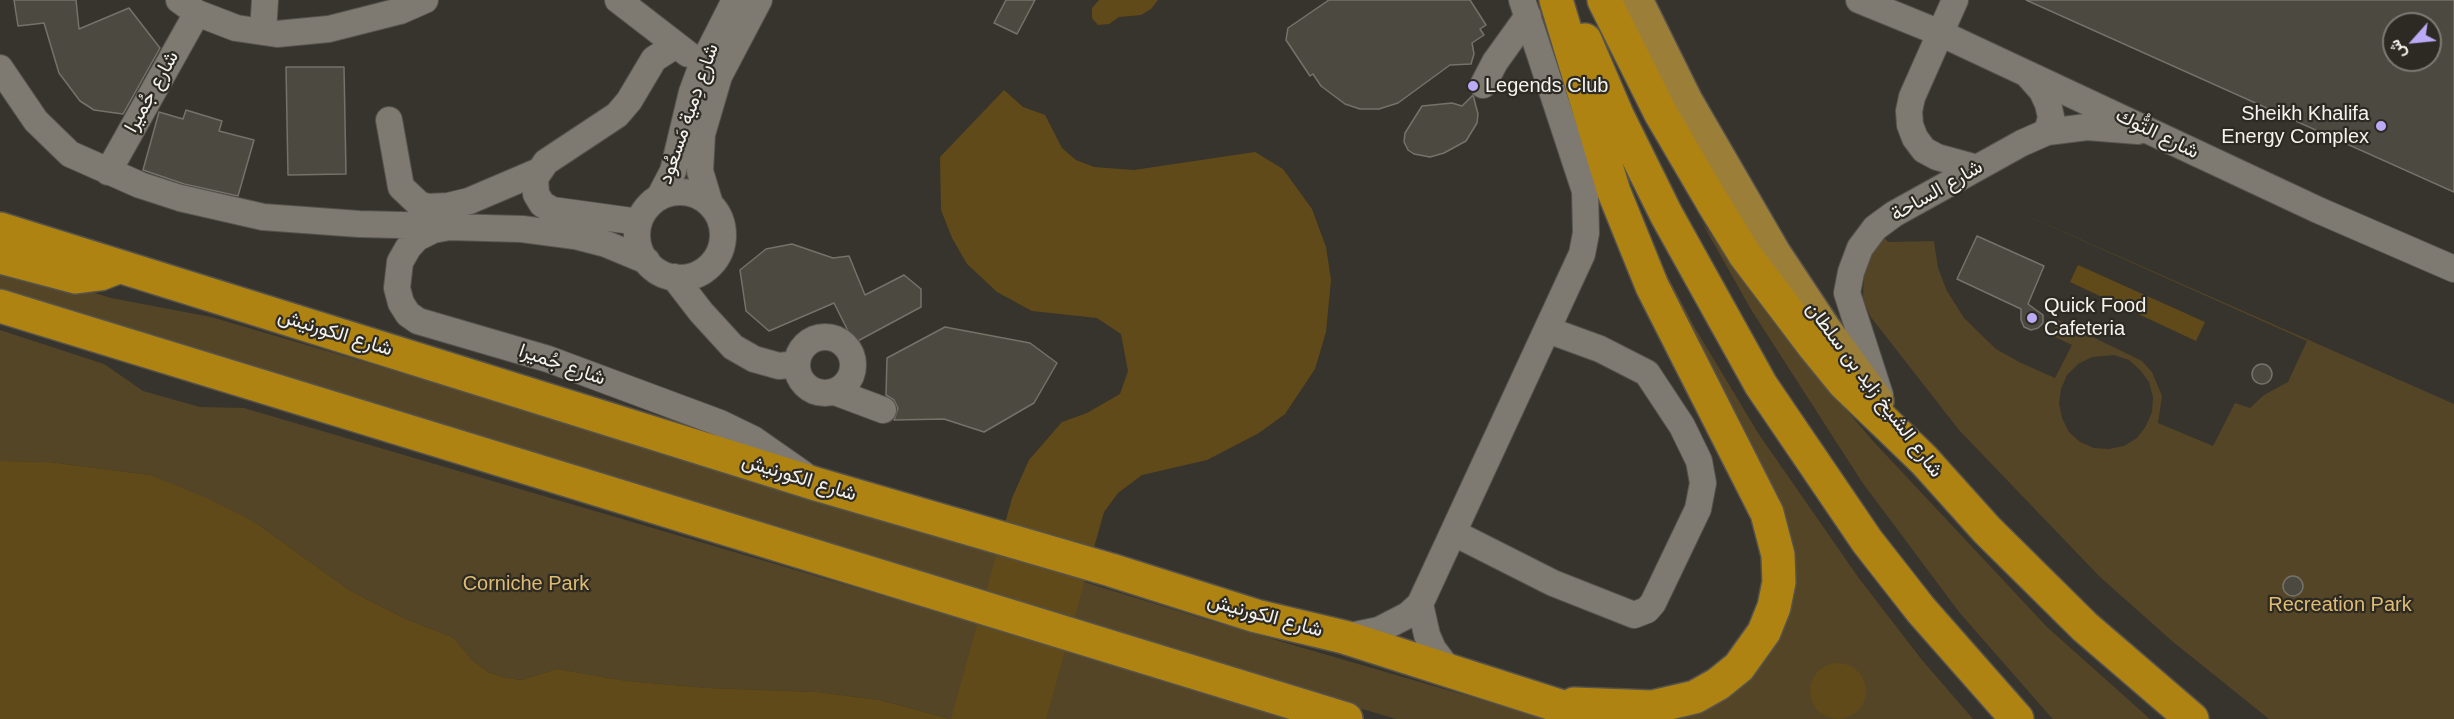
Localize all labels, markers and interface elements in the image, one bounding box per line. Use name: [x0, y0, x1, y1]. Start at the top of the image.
north arrow: [2382, 12, 2442, 72]
text: ش: [2385, 37, 2409, 62]
street label: شارع دِمية مَسعُود: [654, 41, 724, 187]
street label: شارع جُميرا: [120, 47, 184, 137]
place label: Legends Club: [1485, 74, 1608, 98]
marker: Legends Club: [1466, 79, 1480, 93]
place label: Sheikh Khalifa Energy Complex: [2221, 102, 2369, 149]
street label: شارع التُّوك: [2111, 104, 2203, 164]
marker: Sheikh Khalifa Energy Complex: [2374, 119, 2388, 133]
street label: شارع الساحة: [1887, 155, 1987, 227]
place label: Quick Food Cafeteria: [2044, 294, 2146, 341]
street label: شارع الشيخ زايد بن سلطان: [1800, 298, 1948, 482]
street label: شارع الكورنيش: [275, 304, 395, 362]
marker: Quick Food Cafeteria: [2025, 311, 2039, 325]
street label: شارع جُميرا: [516, 339, 608, 391]
street label: شارع الكورنيش: [739, 449, 859, 507]
park label: Corniche Park: [463, 572, 589, 596]
street label: شارع الكورنيش: [1205, 589, 1325, 643]
park label: Recreation Park: [2268, 593, 2412, 617]

